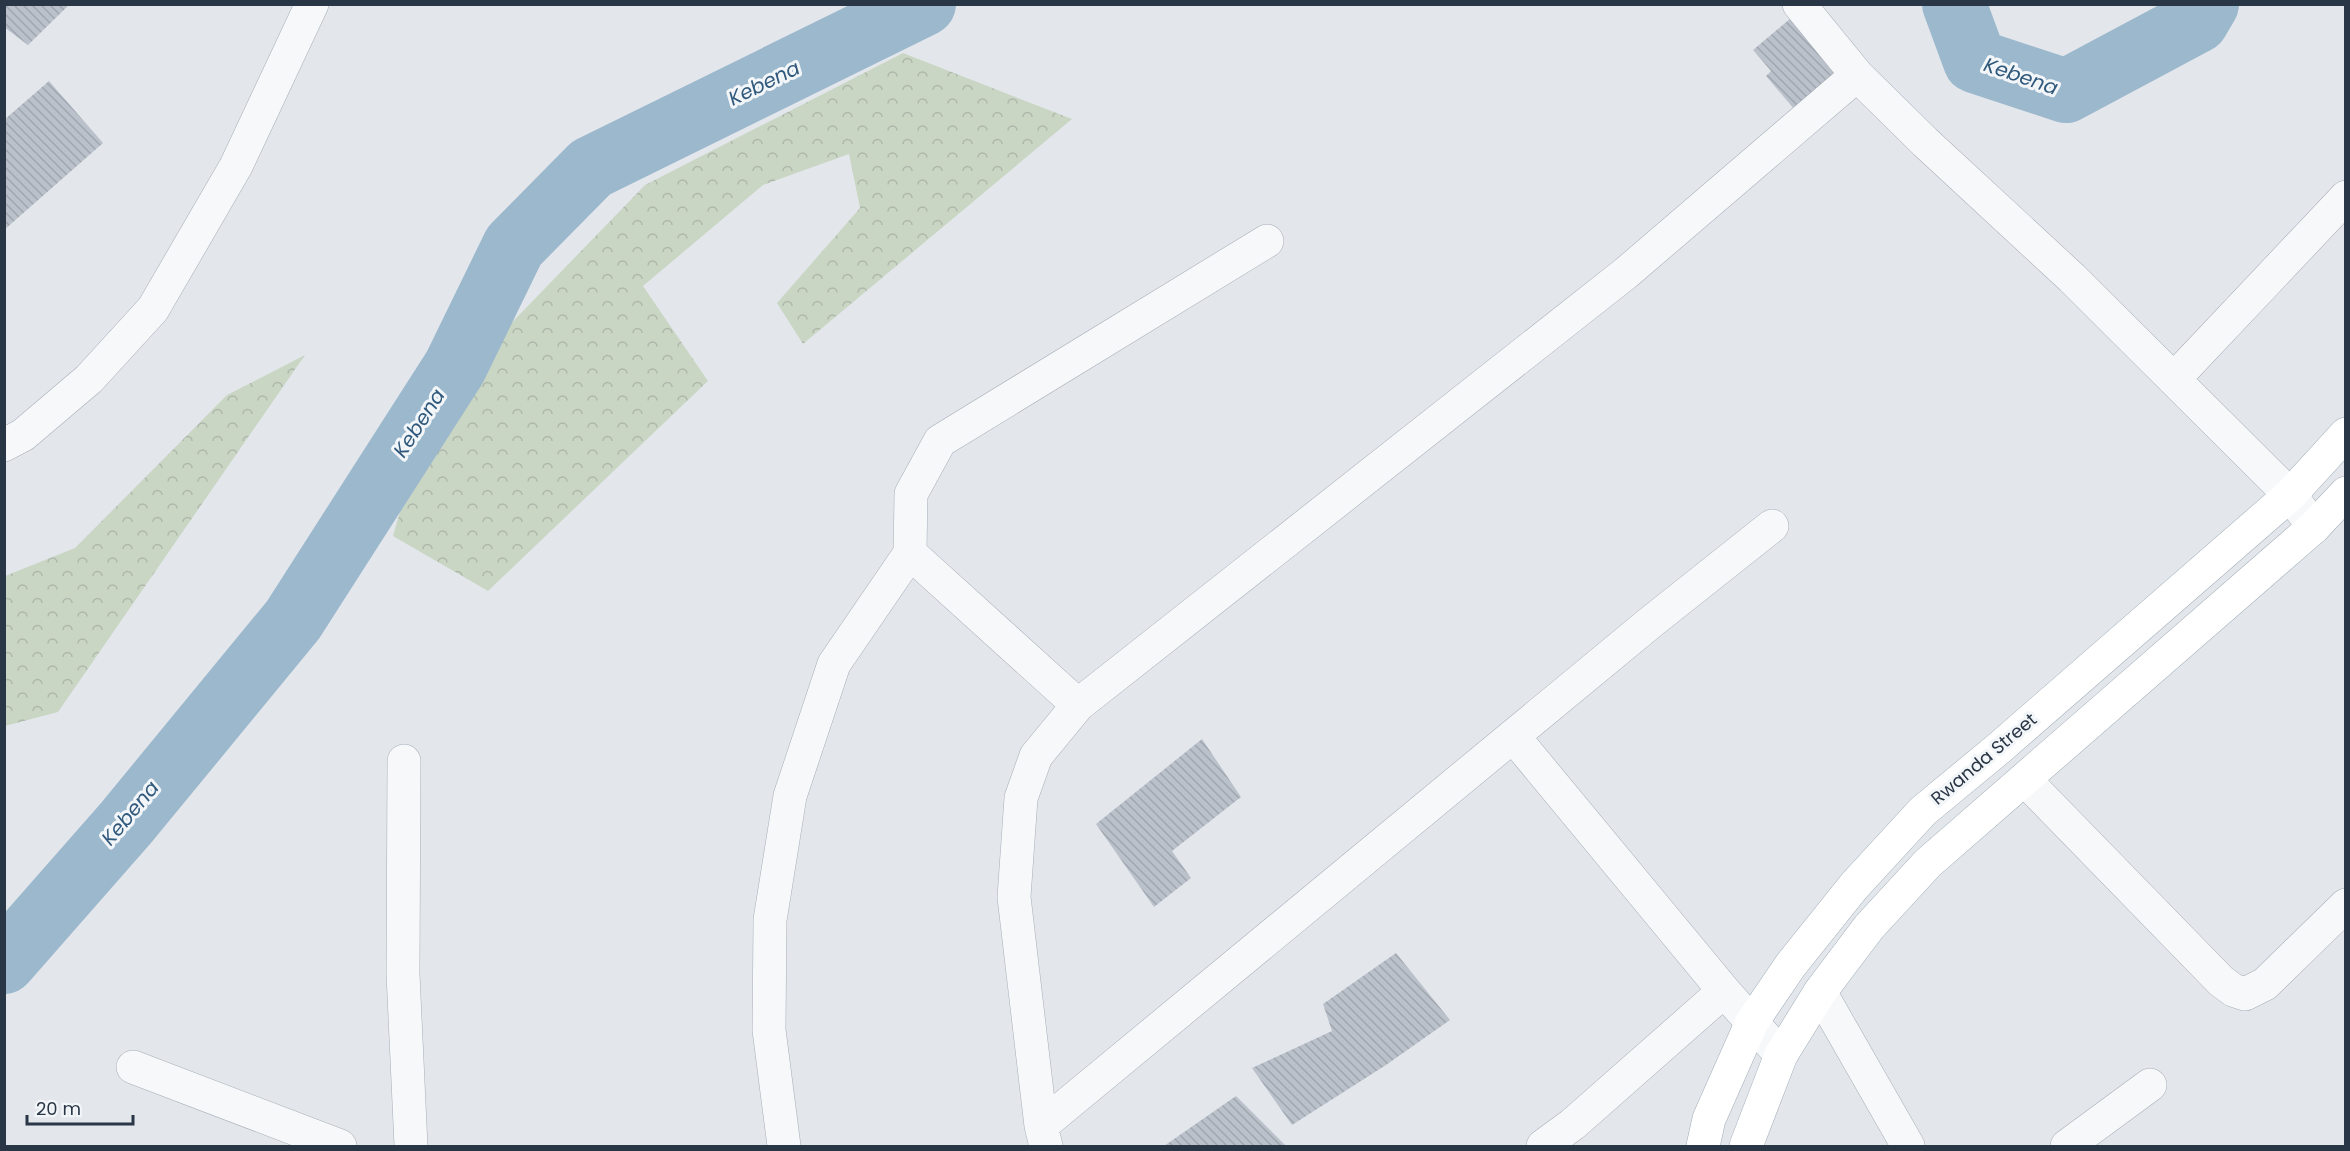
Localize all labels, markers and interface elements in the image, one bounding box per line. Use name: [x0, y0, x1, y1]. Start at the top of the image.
water label: Kebena: [1980, 50, 2062, 102]
water label: Kebena: [723, 54, 805, 112]
water label: Kebena: [386, 383, 452, 463]
street label: Rwanda Street: [1925, 707, 2042, 810]
water label: Kebena: [95, 775, 165, 851]
scale bar: [27, 1088, 134, 1126]
text: 20 m: [36, 1096, 81, 1121]

